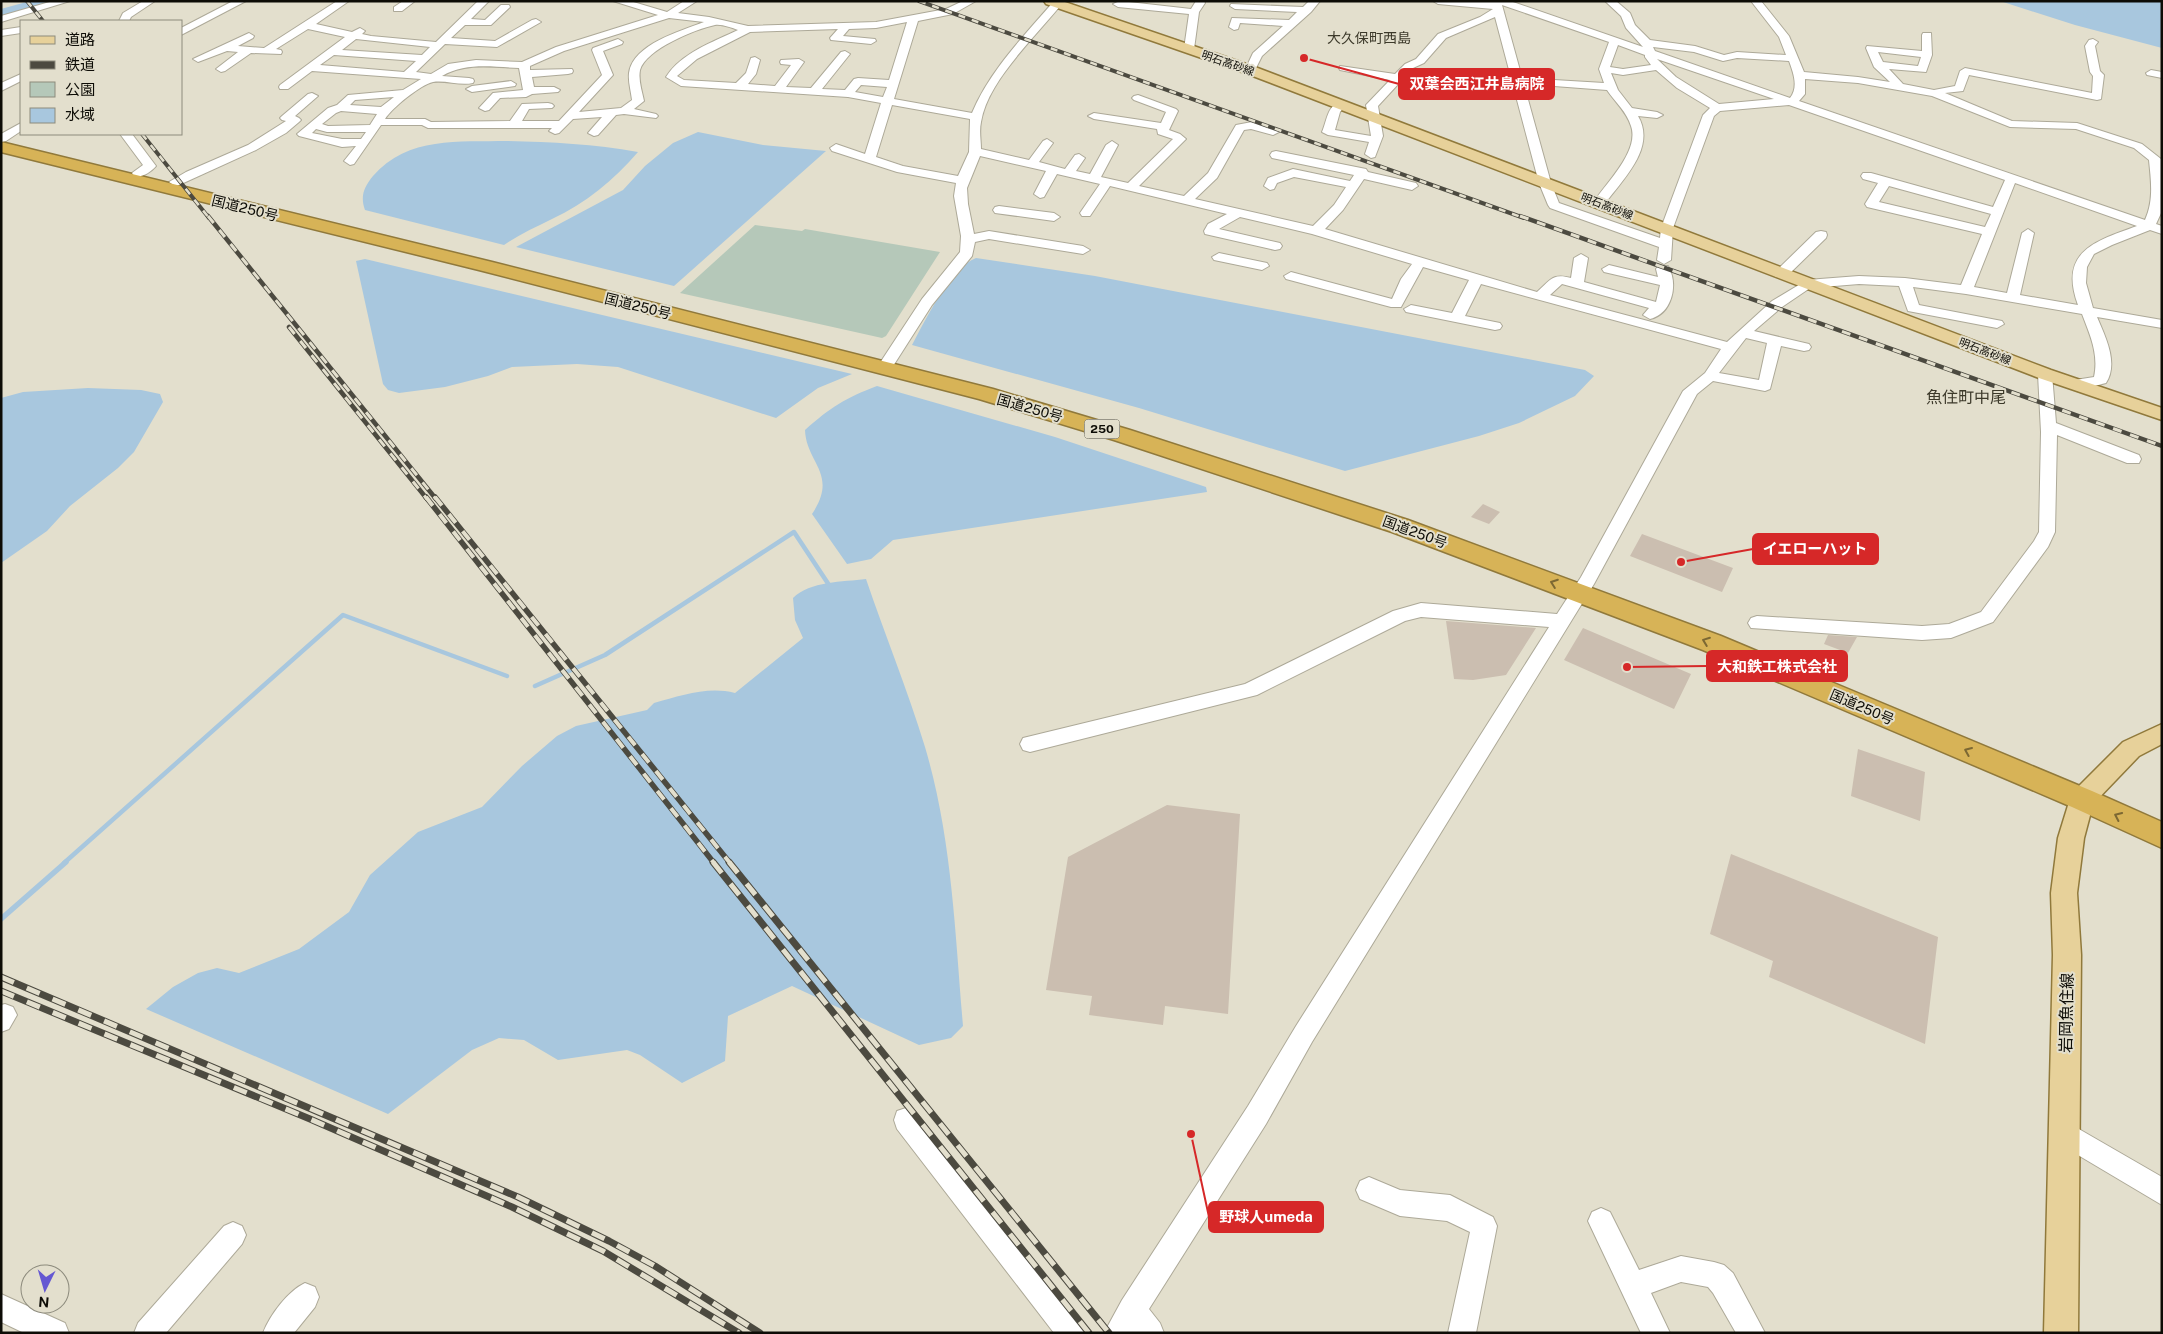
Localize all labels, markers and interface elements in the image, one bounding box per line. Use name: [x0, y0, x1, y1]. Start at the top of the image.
legend: [20, 20, 182, 135]
district label: 大久保町西島: [1327, 30, 1411, 46]
text: 道路: [65, 31, 95, 48]
street label: 明石高砂線: [1200, 48, 1256, 78]
text: 鉄道: [65, 56, 95, 73]
callout: 双葉会西江井島病院: [1399, 69, 1554, 99]
text: 双葉会西江井島病院: [1409, 75, 1545, 92]
text: 公園: [65, 81, 95, 98]
text: 水域: [65, 106, 95, 123]
street label: 明石高砂線: [1579, 191, 1635, 221]
street label: 国道250号: [210, 192, 280, 224]
street label: 国道250号: [603, 290, 673, 322]
street label: 明石高砂線: [1957, 336, 2013, 366]
district label: 魚住町中尾: [1926, 388, 2006, 407]
street label: 国道250号: [995, 391, 1065, 425]
road number: 250: [1084, 419, 1120, 438]
street label: 国道250号: [1380, 513, 1450, 551]
callout: イエローハット: [1753, 534, 1878, 564]
text: イエローハット: [1763, 540, 1867, 557]
one-way arrow: [1550, 579, 1558, 589]
one-way arrow: [1702, 637, 1710, 647]
callout: 大和鉄工株式会社: [1707, 651, 1847, 681]
text: 大和鉄工株式会社: [1717, 658, 1837, 675]
street label: 国道250号: [1828, 686, 1896, 728]
one-way arrow: [1964, 747, 1973, 758]
one-way arrow: [2114, 812, 2123, 822]
street label: 岩岡魚住線: [2056, 973, 2077, 1053]
callout: 野球人umeda: [1209, 1202, 1323, 1232]
text: 野球人umeda: [1219, 1208, 1313, 1225]
north arrow: [20, 1264, 70, 1314]
text: N: [38, 1294, 50, 1310]

